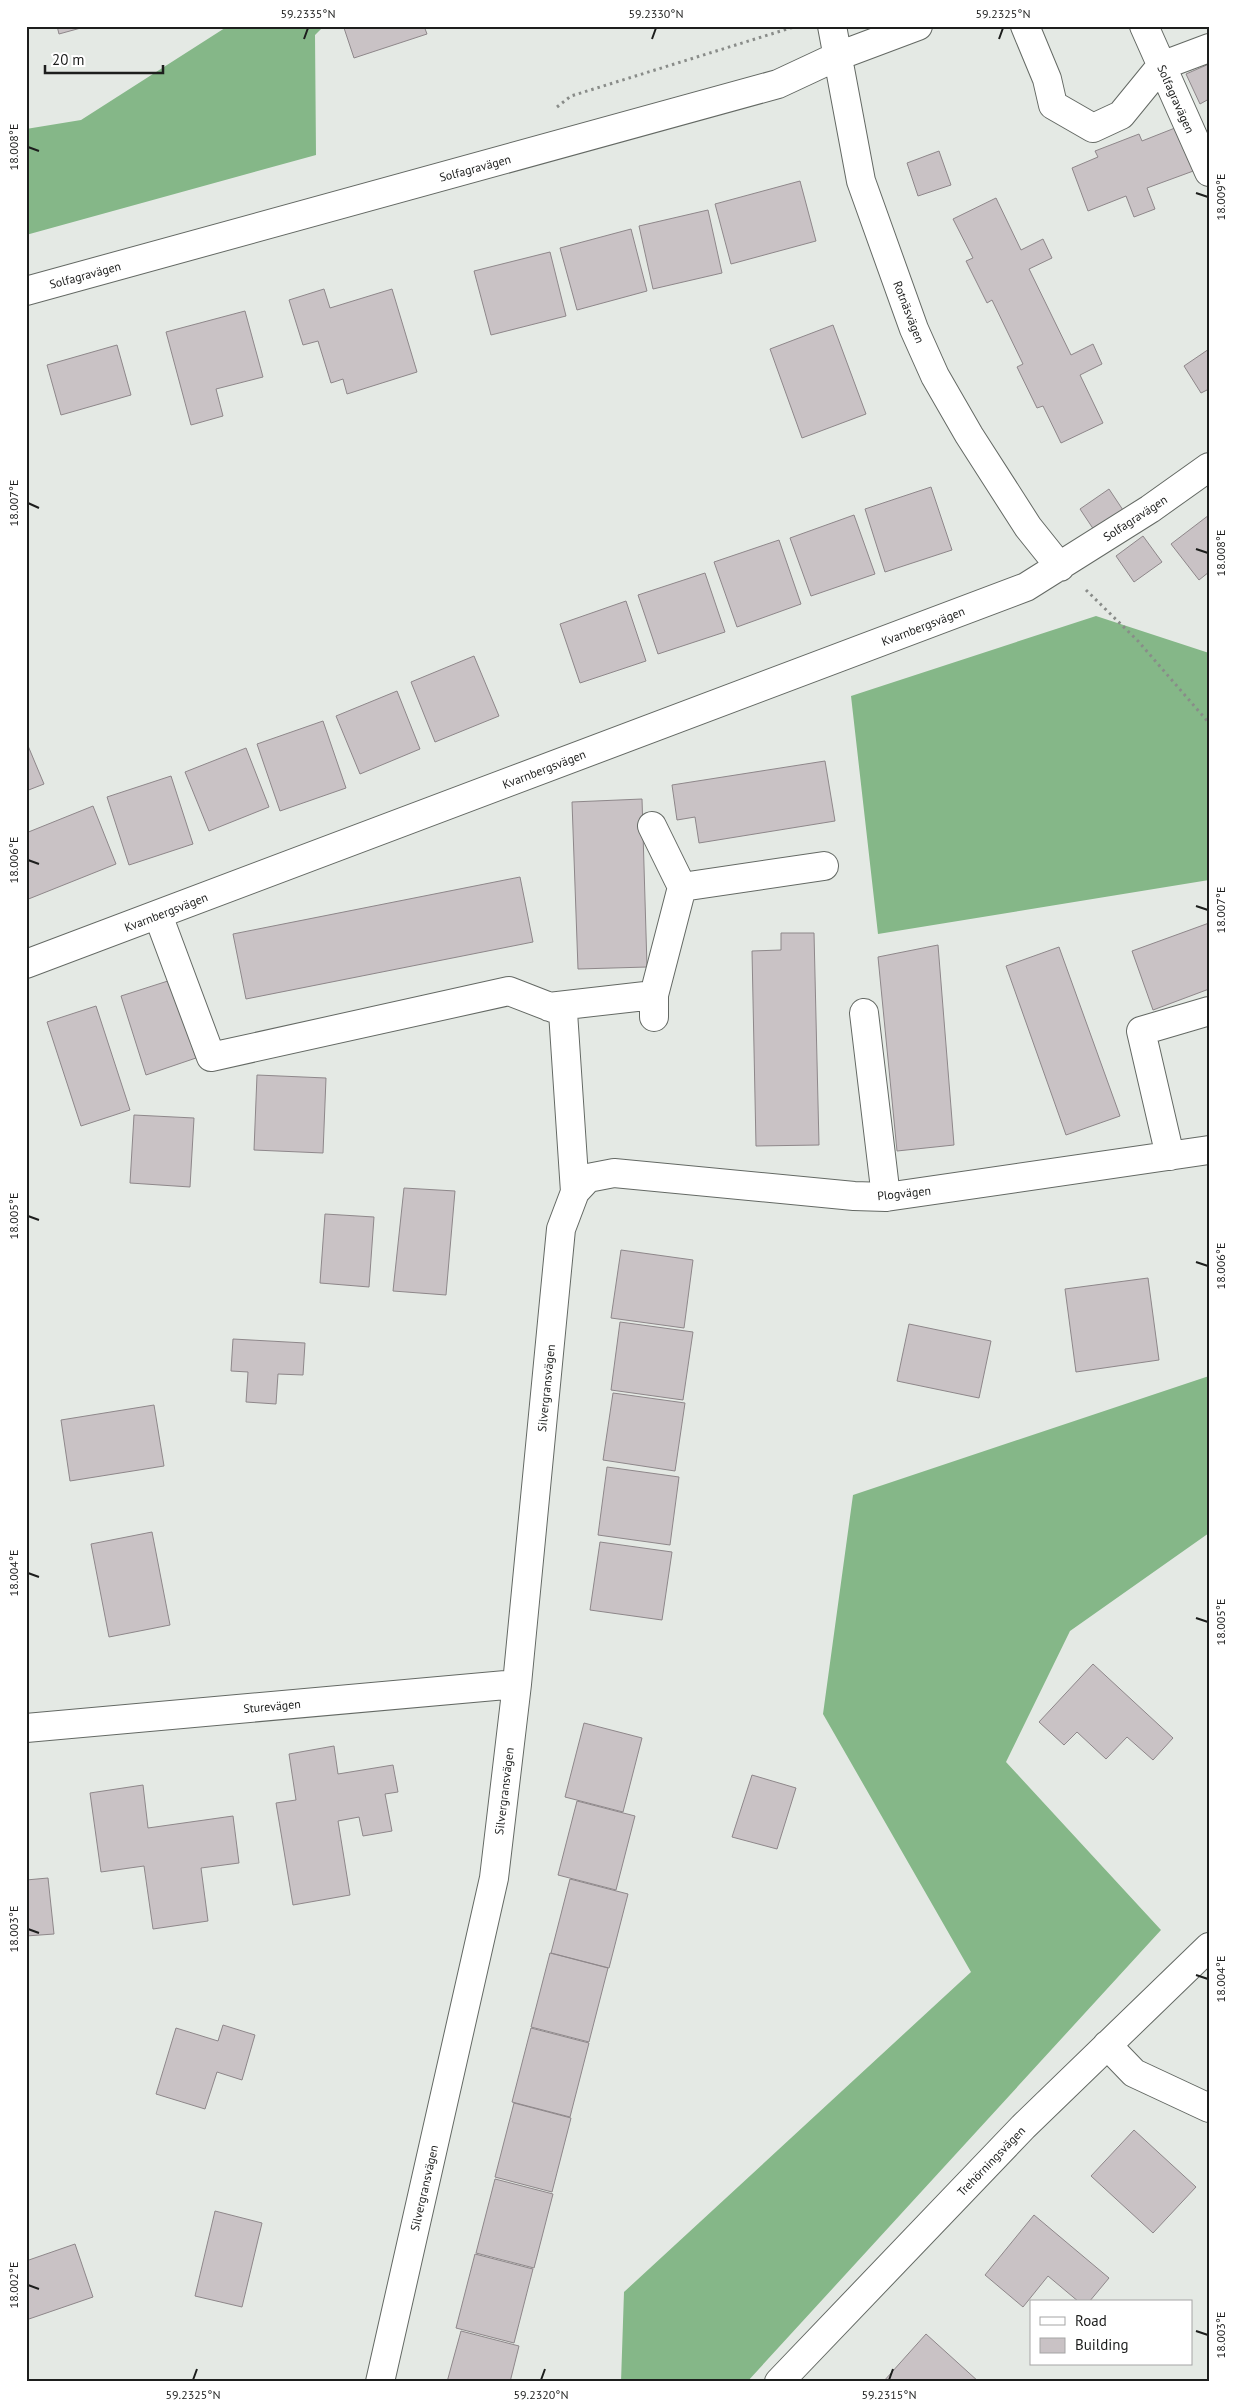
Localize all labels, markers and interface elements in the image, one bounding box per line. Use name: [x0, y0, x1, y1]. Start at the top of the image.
text: 59.2335°N: [281, 6, 335, 21]
text: 59.2330°N: [629, 6, 683, 21]
text: 59.2325°N: [976, 6, 1030, 21]
scale bar: [45, 42, 162, 74]
text: 20 m: [52, 50, 85, 69]
street label: Solfagravägen: [1154, 62, 1198, 136]
text: 18.008°E: [6, 124, 21, 170]
street label: Solfagravägen: [438, 151, 512, 185]
text: 18.009°E: [1213, 174, 1228, 220]
street label: Solfagravägen: [48, 258, 122, 292]
street label: Rotnäsvägen: [890, 279, 928, 345]
text: 18.007°E: [6, 480, 21, 526]
street label: Solfagravägen: [1100, 492, 1170, 544]
text: 18.008°E: [1213, 530, 1228, 576]
street label: Kvarnbergsvägen: [879, 603, 967, 649]
street label: Kvarnbergsvägen: [500, 746, 588, 792]
text: 18.006°E: [6, 837, 21, 883]
text: 18.007°E: [1213, 887, 1228, 933]
street label: Kvarnbergsvägen: [122, 889, 210, 935]
street label: Plogvägen: [876, 1183, 932, 1203]
text: 18.005°E: [6, 1193, 21, 1239]
text: 18.006°E: [1213, 1243, 1228, 1289]
street label: Silvergransvägen: [534, 1344, 558, 1432]
text: 18.004°E: [6, 1550, 21, 1596]
text: 18.005°E: [1213, 1599, 1228, 1645]
street label: Sturevägen: [243, 1696, 301, 1716]
street label: Silvergransvägen: [491, 1746, 517, 1836]
text: 18.003°E: [6, 1906, 21, 1952]
text: 18.004°E: [1213, 1956, 1228, 2002]
street label: Trehörningsvägen: [954, 2123, 1028, 2199]
street label: Silvergransvägen: [407, 2144, 441, 2232]
text: 18.002°E: [6, 2262, 21, 2308]
legend: [1030, 2300, 1192, 2366]
text: Road: [1075, 2311, 1107, 2330]
text: 18.003°E: [1213, 2312, 1228, 2358]
text: Building: [1075, 2335, 1129, 2354]
text: 59.2325°N: [166, 2387, 220, 2402]
text: 59.2320°N: [514, 2387, 568, 2402]
text: 59.2315°N: [862, 2387, 916, 2402]

